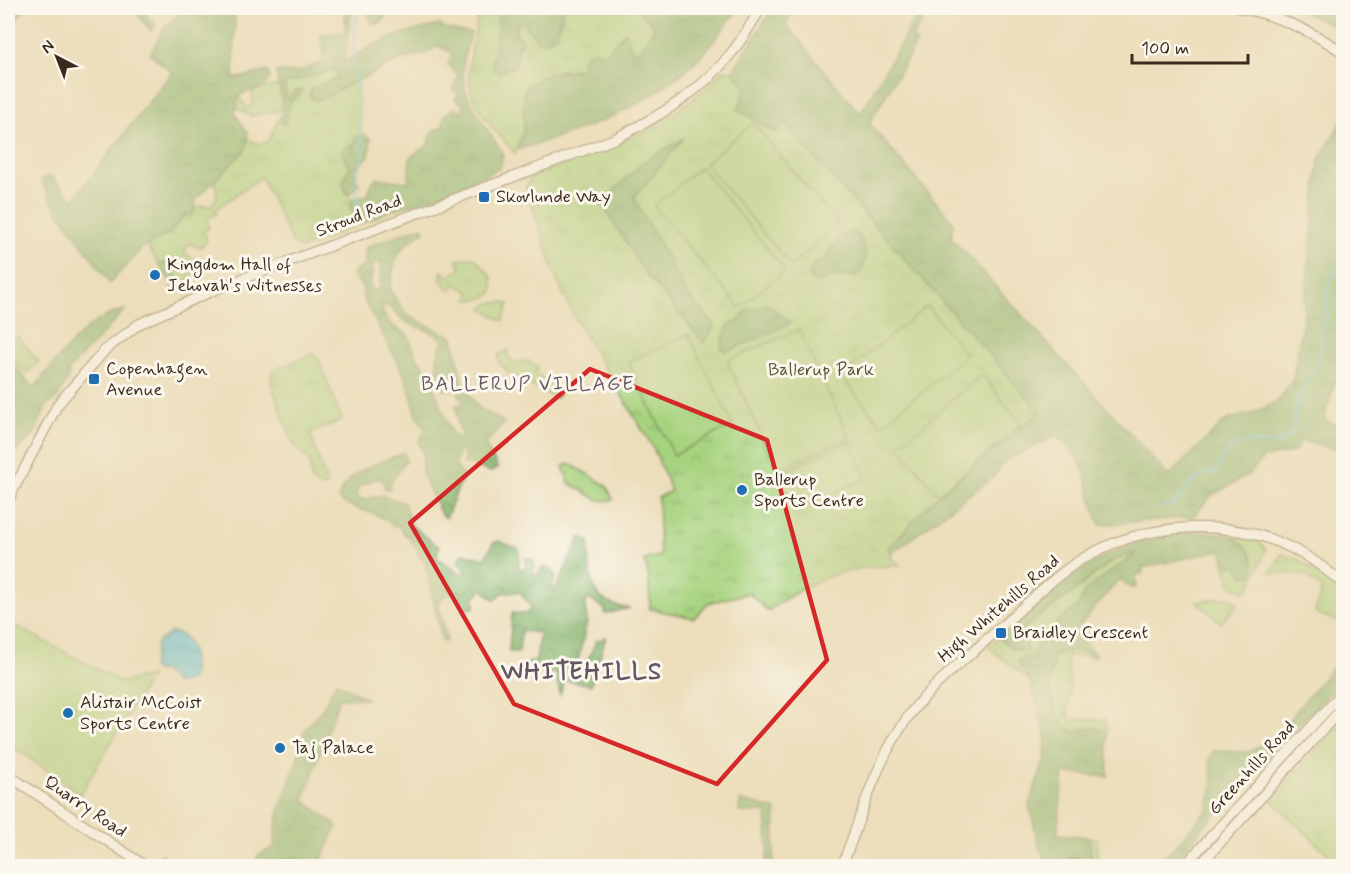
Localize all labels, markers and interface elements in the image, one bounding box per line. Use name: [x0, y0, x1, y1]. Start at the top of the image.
north arrow: [27, 27, 87, 87]
scale bar: [1132, 27, 1248, 65]
text: N: [37, 36, 59, 58]
text: 100 m: [1141, 37, 1189, 61]
place label: Skovlunde Way: [496, 185, 611, 209]
street label: Stroud Road: [313, 189, 405, 243]
marker: Skovlunde Way: [477, 190, 491, 204]
place label: Kingdom Hall of Jehovah's Witnesses: [167, 253, 322, 298]
marker: Kingdom Hall of Jehovah's Witnesses: [148, 268, 162, 282]
place label: Copenhagen Avenue: [106, 357, 208, 402]
park label: Ballerup Park: [768, 358, 874, 382]
district label: BALLERUP VILLAGE: [421, 371, 635, 398]
marker: Copenhagen Avenue: [87, 372, 101, 386]
place label: Ballerup Sports Centre: [754, 468, 864, 513]
marker: Ballerup Sports Centre: [735, 483, 749, 497]
street label: High Whitehills Road: [933, 549, 1066, 670]
place label: Braidley Crescent: [1013, 621, 1148, 645]
marker: Braidley Crescent: [994, 626, 1008, 640]
district label: WHITEHILLS: [500, 657, 663, 688]
place label: Alistair McCoist Sports Centre: [80, 691, 202, 736]
marker: Alistair McCoist Sports Centre: [61, 706, 75, 720]
street label: Greenhills Road: [1203, 716, 1301, 820]
place label: Taj Palace: [292, 736, 374, 760]
marker: Taj Palace: [273, 741, 287, 755]
street label: Quarry Road: [39, 770, 131, 844]

